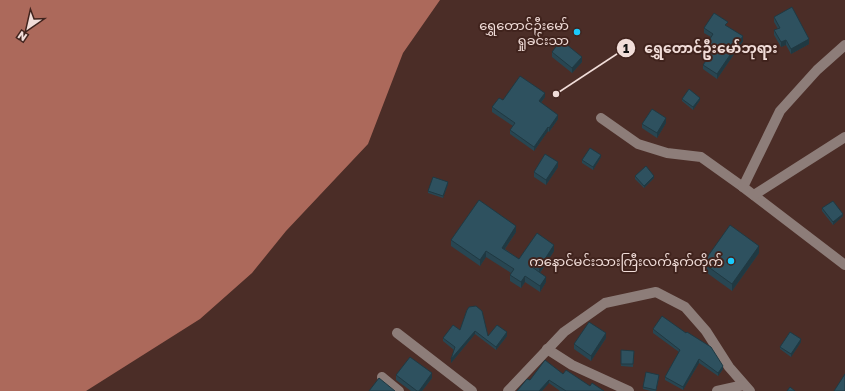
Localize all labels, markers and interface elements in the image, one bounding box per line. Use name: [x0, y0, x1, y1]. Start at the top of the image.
north arrow: [8, 8, 48, 48]
place label: ရွှေတောင်ဦးမော် ရှုခင်းသာ: [479, 17, 569, 51]
marker: ရွှေတောင်ဦးမော် ရှုခင်းသာ: [572, 27, 582, 37]
text: N: [15, 29, 29, 44]
callout: ရွှေတောင်ဦးမော်ဘုရား: [616, 35, 785, 61]
text: ရွှေတောင်ဦးမော်ဘုရား: [644, 38, 778, 60]
text: 1: [623, 41, 629, 56]
place label: ကနောင်မင်းသားကြီးလက်နက်တိုက်: [529, 253, 723, 272]
marker: ကနောင်မင်းသားကြီးလက်နက်တိုက်: [726, 256, 736, 266]

